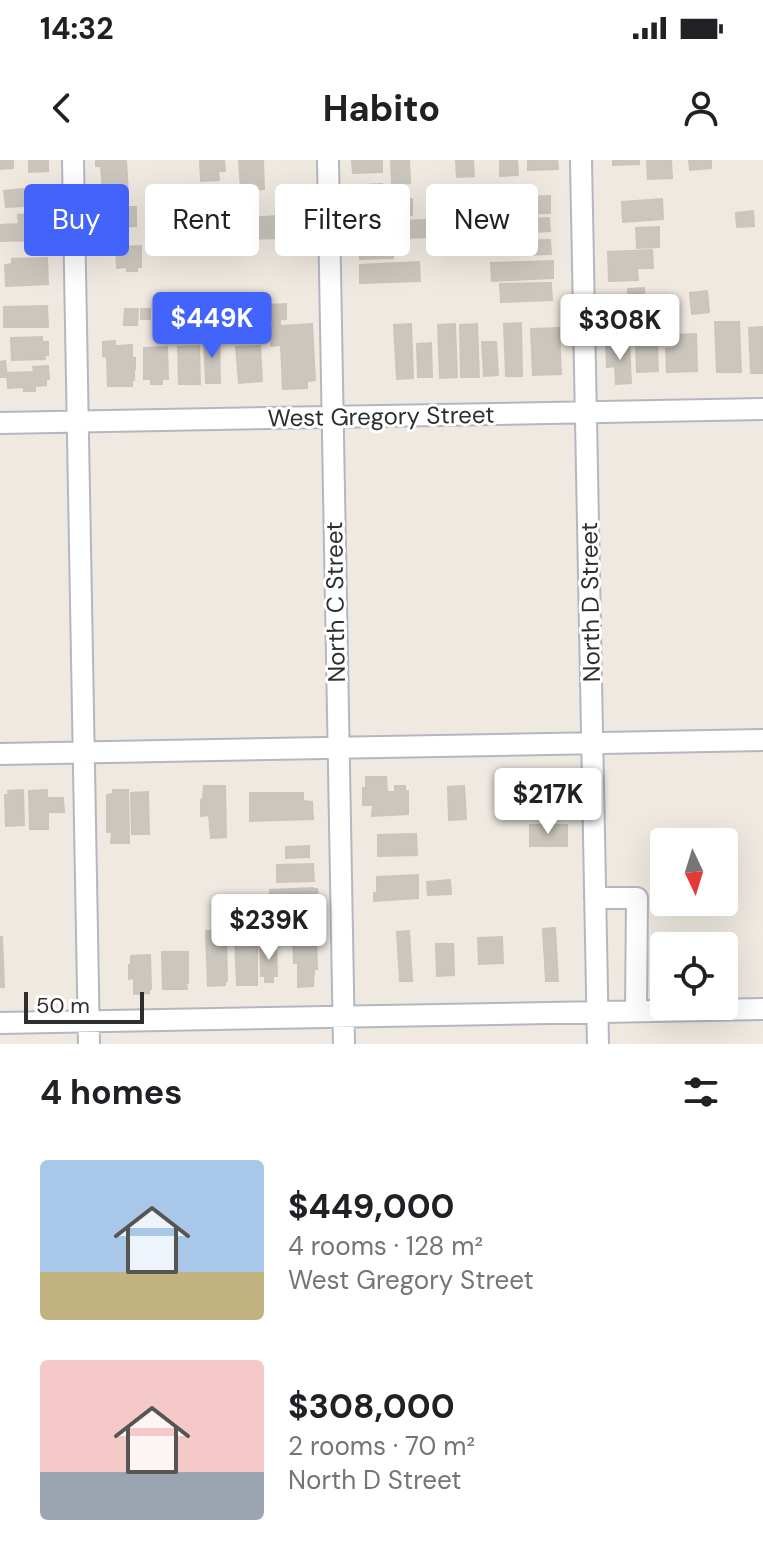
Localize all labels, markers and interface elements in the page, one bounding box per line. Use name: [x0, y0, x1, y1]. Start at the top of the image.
text: 14:32: [40, 9, 113, 48]
text: Habito: [323, 85, 440, 132]
icon: back: [40, 86, 84, 130]
icon: person: [679, 86, 723, 130]
chip: Buy: [24, 184, 129, 256]
chip: Rent: [145, 184, 259, 256]
chip: Filters: [275, 184, 410, 256]
chip: New: [426, 184, 538, 256]
pin: $449K: [156, 292, 268, 360]
pin: $308K: [564, 294, 676, 362]
text: $449K: [171, 301, 254, 335]
text: $308K: [578, 303, 662, 337]
street label: West Gregory Street: [267, 399, 495, 433]
street label: North C Street: [318, 521, 352, 683]
street label: North D Street: [573, 522, 607, 682]
pin: $217K: [492, 768, 604, 836]
text: $217K: [512, 777, 584, 811]
north arrow: [650, 828, 738, 916]
map controls: [650, 828, 738, 1020]
pin: $239K: [213, 894, 325, 962]
text: $239K: [229, 903, 309, 937]
button: locate: [650, 932, 738, 1020]
scale bar: [24, 988, 144, 1024]
text: 50 m: [36, 991, 90, 1020]
text: 4 homes: [40, 1070, 182, 1115]
icon: filters: [679, 1070, 723, 1114]
text: $449,000: [288, 1184, 455, 1229]
icon: home: [104, 1192, 200, 1288]
text: 4 rooms · 128 m²: [288, 1229, 483, 1263]
text: West Gregory Street: [288, 1263, 534, 1297]
text: $308,000: [288, 1384, 455, 1429]
icon: home: [104, 1392, 200, 1488]
text: 2 rooms · 70 m²: [288, 1429, 475, 1463]
text: North D Street: [288, 1463, 462, 1497]

